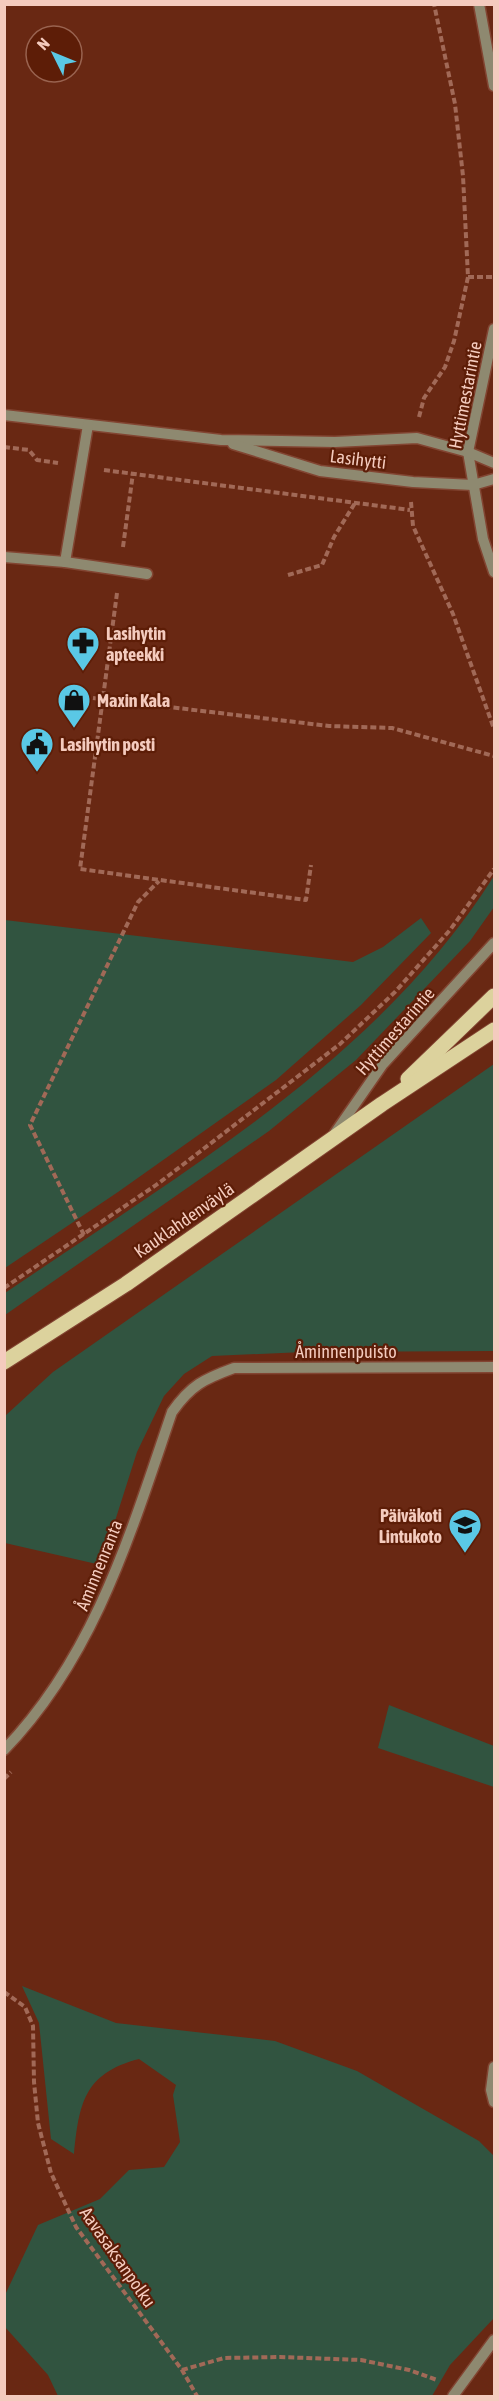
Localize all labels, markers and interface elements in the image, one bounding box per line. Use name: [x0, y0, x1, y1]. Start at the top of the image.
north arrow: [24, 24, 84, 84]
text: N: [33, 34, 53, 53]
street label: Hyttimestarintie: [444, 339, 486, 451]
street label: Lasihytti: [329, 445, 387, 473]
place label: Lasihytin apteekki: [106, 623, 166, 665]
pharmacy icon: Lasihytin apteekki: [65, 625, 101, 672]
shop icon: Maxin Kala: [56, 682, 92, 729]
place label: Maxin Kala: [97, 690, 170, 711]
public building icon: Lasihytin posti: [19, 726, 55, 773]
place label: Lasihytin posti: [60, 734, 155, 755]
street label: Hyttimestarintie: [351, 983, 439, 1079]
street label: Kauklahdenväylä: [130, 1178, 238, 1262]
street label: Åminnenpuisto: [295, 1341, 397, 1362]
place label: Päiväkoti Lintukoto: [379, 1505, 442, 1547]
school or university icon: Päiväkoti Lintukoto: [447, 1507, 483, 1554]
street label: Åminnenranta: [71, 1517, 127, 1613]
street label: Aavasaksanpolku: [76, 2203, 160, 2311]

